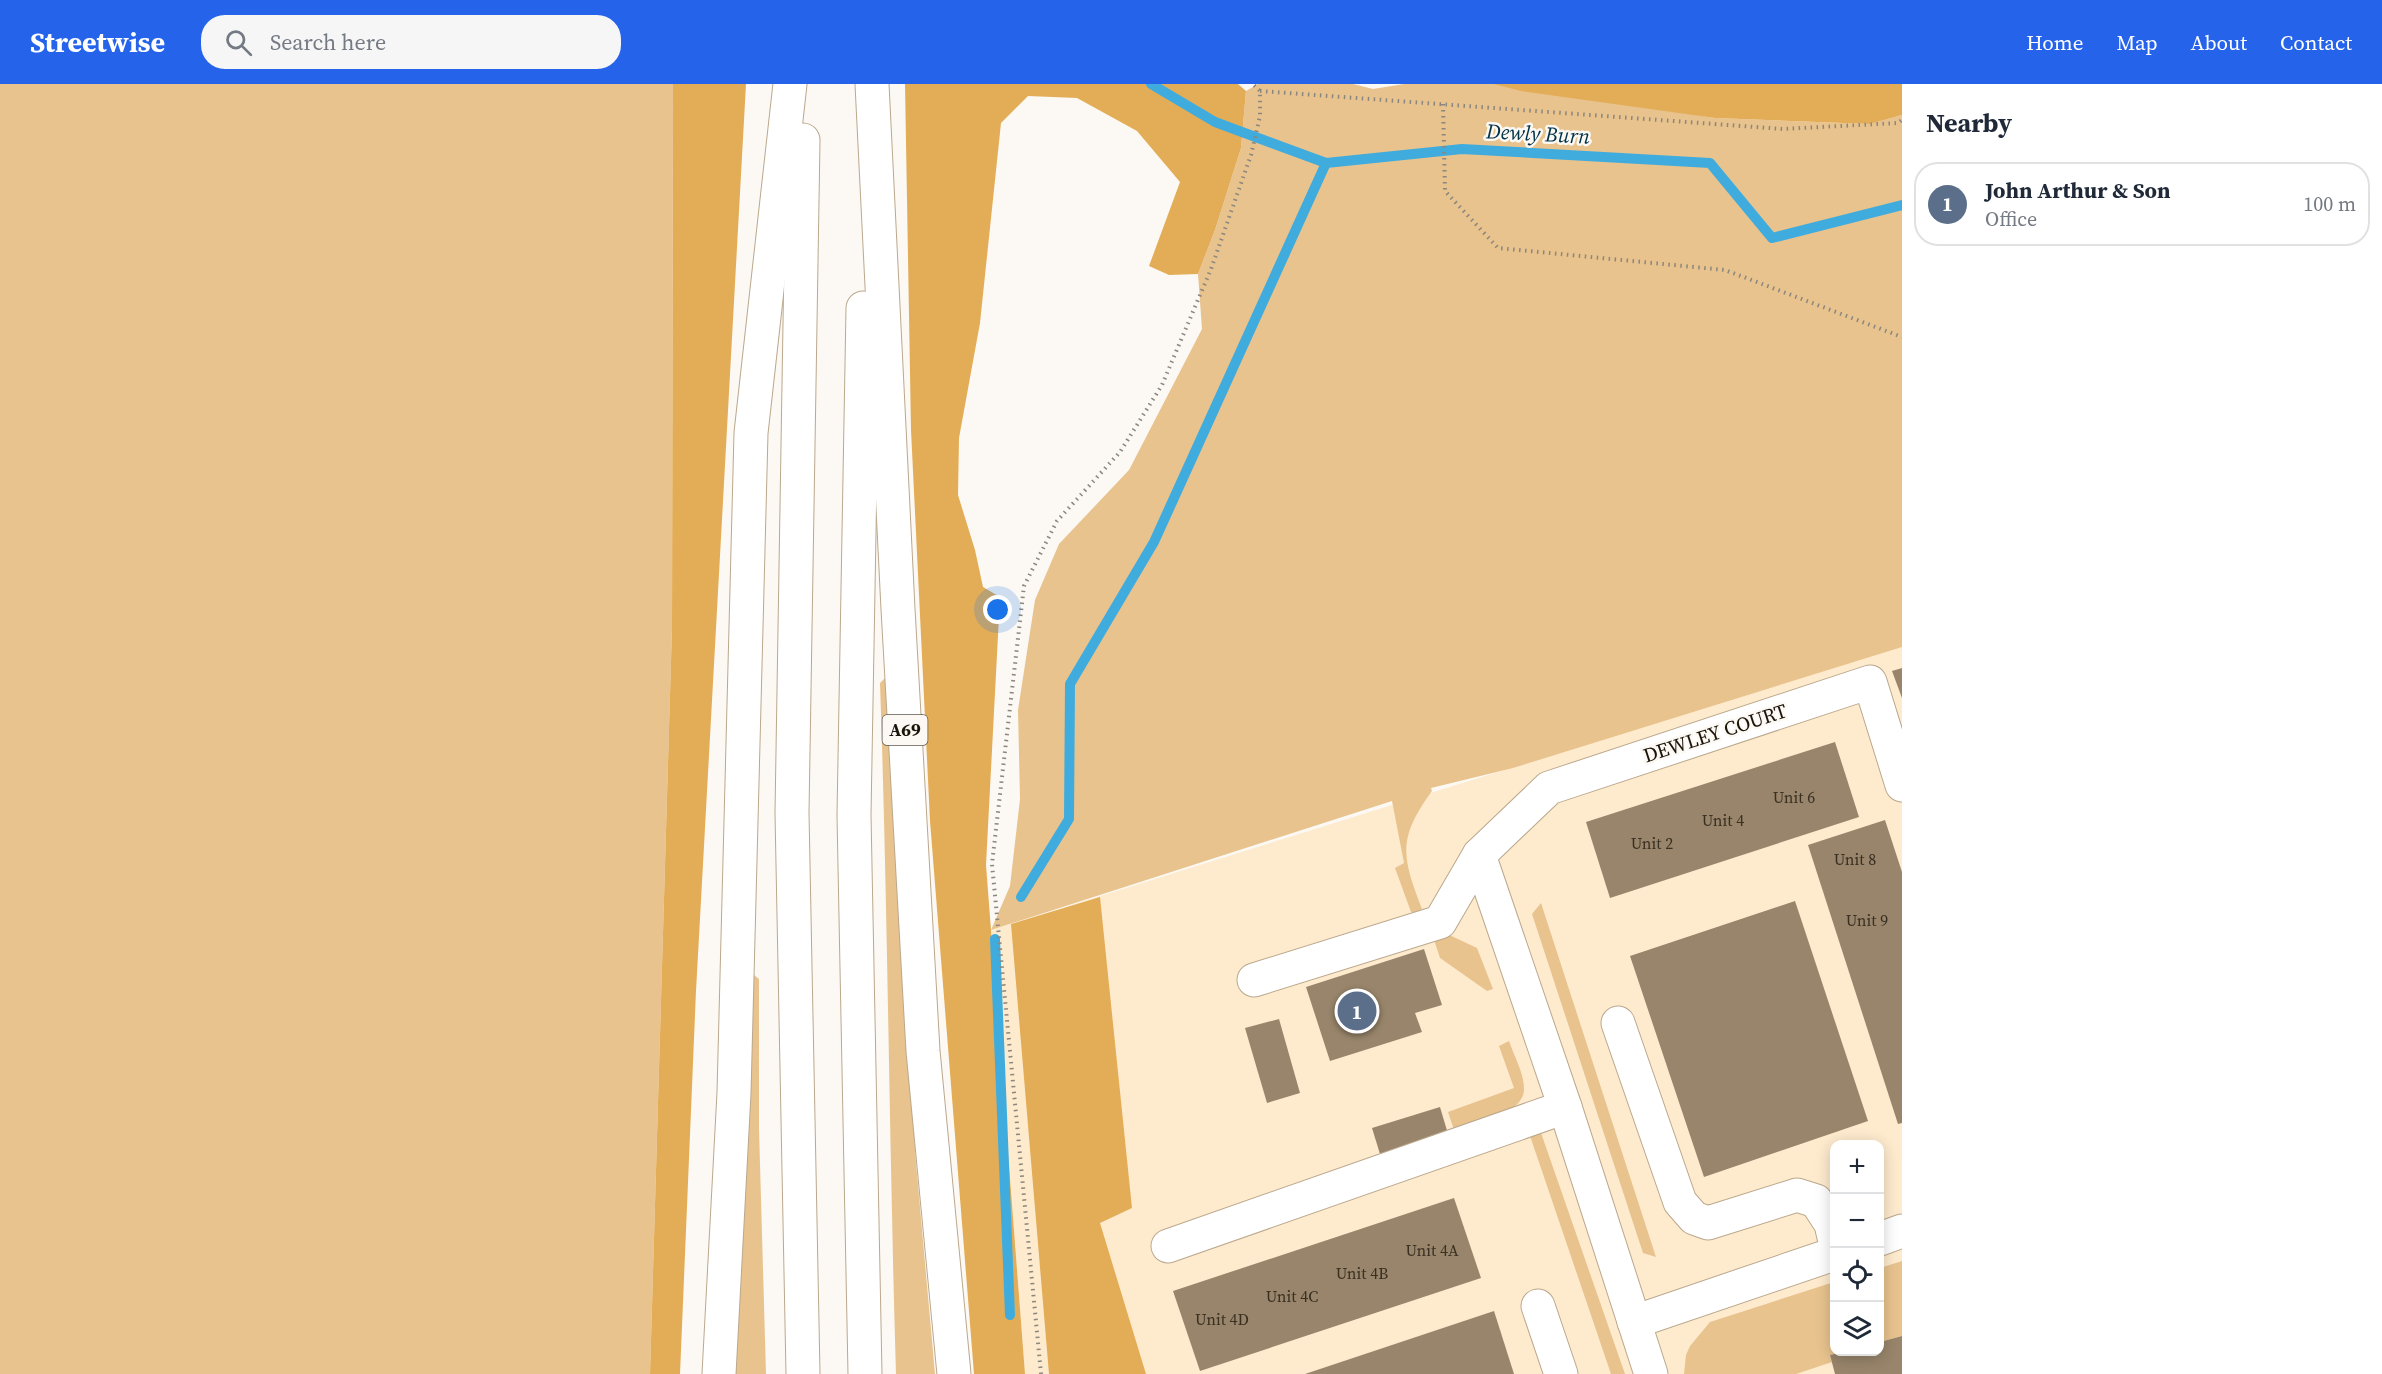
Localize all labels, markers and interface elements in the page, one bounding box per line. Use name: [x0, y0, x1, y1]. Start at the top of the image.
search box: [201, 15, 621, 69]
text: Streetwise: [30, 23, 165, 61]
icon: search: [222, 26, 255, 59]
text: Search here: [270, 27, 386, 57]
text: Home: [2026, 28, 2084, 57]
text: Map: [2117, 28, 2158, 57]
text: About: [2191, 28, 2247, 57]
text: Contact: [2280, 28, 2352, 57]
text: Nearby: [1926, 105, 2012, 141]
water label: Dewly Burn: [1484, 116, 1591, 151]
text: John Arthur & Son: [1985, 175, 2171, 205]
text: 1: [1942, 190, 1953, 218]
text: 100 m: [2303, 190, 2356, 218]
text: Office: [1985, 205, 2037, 233]
your location: [983, 595, 1012, 624]
street label: DEWLEY COURT: [1640, 697, 1790, 769]
road number: A69: [882, 715, 928, 745]
house number: Unit 6: [1773, 786, 1815, 808]
house number: Unit 4: [1702, 809, 1744, 831]
house number: Unit 2: [1631, 832, 1673, 854]
house number: Unit 8: [1834, 848, 1876, 870]
house number: Unit 9: [1846, 909, 1888, 931]
pin: 1: [1338, 988, 1376, 1034]
map controls: [1830, 1140, 1884, 1356]
button: +: [1830, 1140, 1884, 1194]
button: −: [1830, 1194, 1884, 1248]
house number: Unit 4A: [1405, 1239, 1459, 1261]
button: locate: [1830, 1248, 1884, 1302]
house number: Unit 4B: [1336, 1262, 1388, 1284]
house number: Unit 4C: [1266, 1285, 1318, 1307]
button: layers: [1830, 1302, 1884, 1356]
house number: Unit 4D: [1195, 1308, 1249, 1330]

